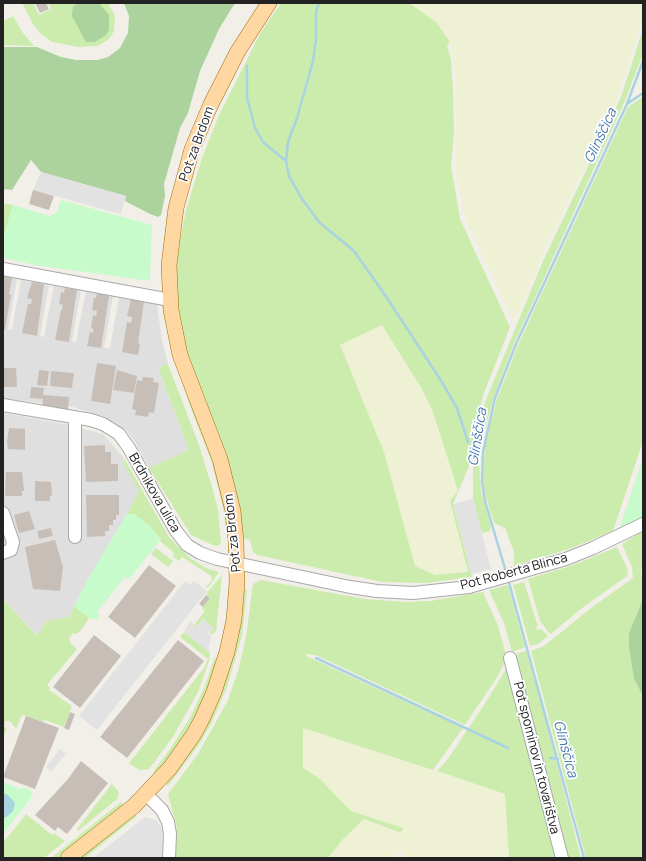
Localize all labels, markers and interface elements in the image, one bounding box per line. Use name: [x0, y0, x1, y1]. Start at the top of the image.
street label: Pot za Brdom: [176, 104, 218, 184]
water label: Glinščica: [581, 106, 621, 166]
water label: Glinščica: [465, 407, 491, 467]
street label: Brdnikova ulica: [125, 451, 183, 535]
street label: Pot za Brdom: [221, 493, 245, 573]
street label: Pot Roberta Blinca: [459, 550, 569, 594]
street label: Pot spominov in tovarištva: [510, 680, 562, 836]
water label: Glinščica: [549, 719, 581, 779]

